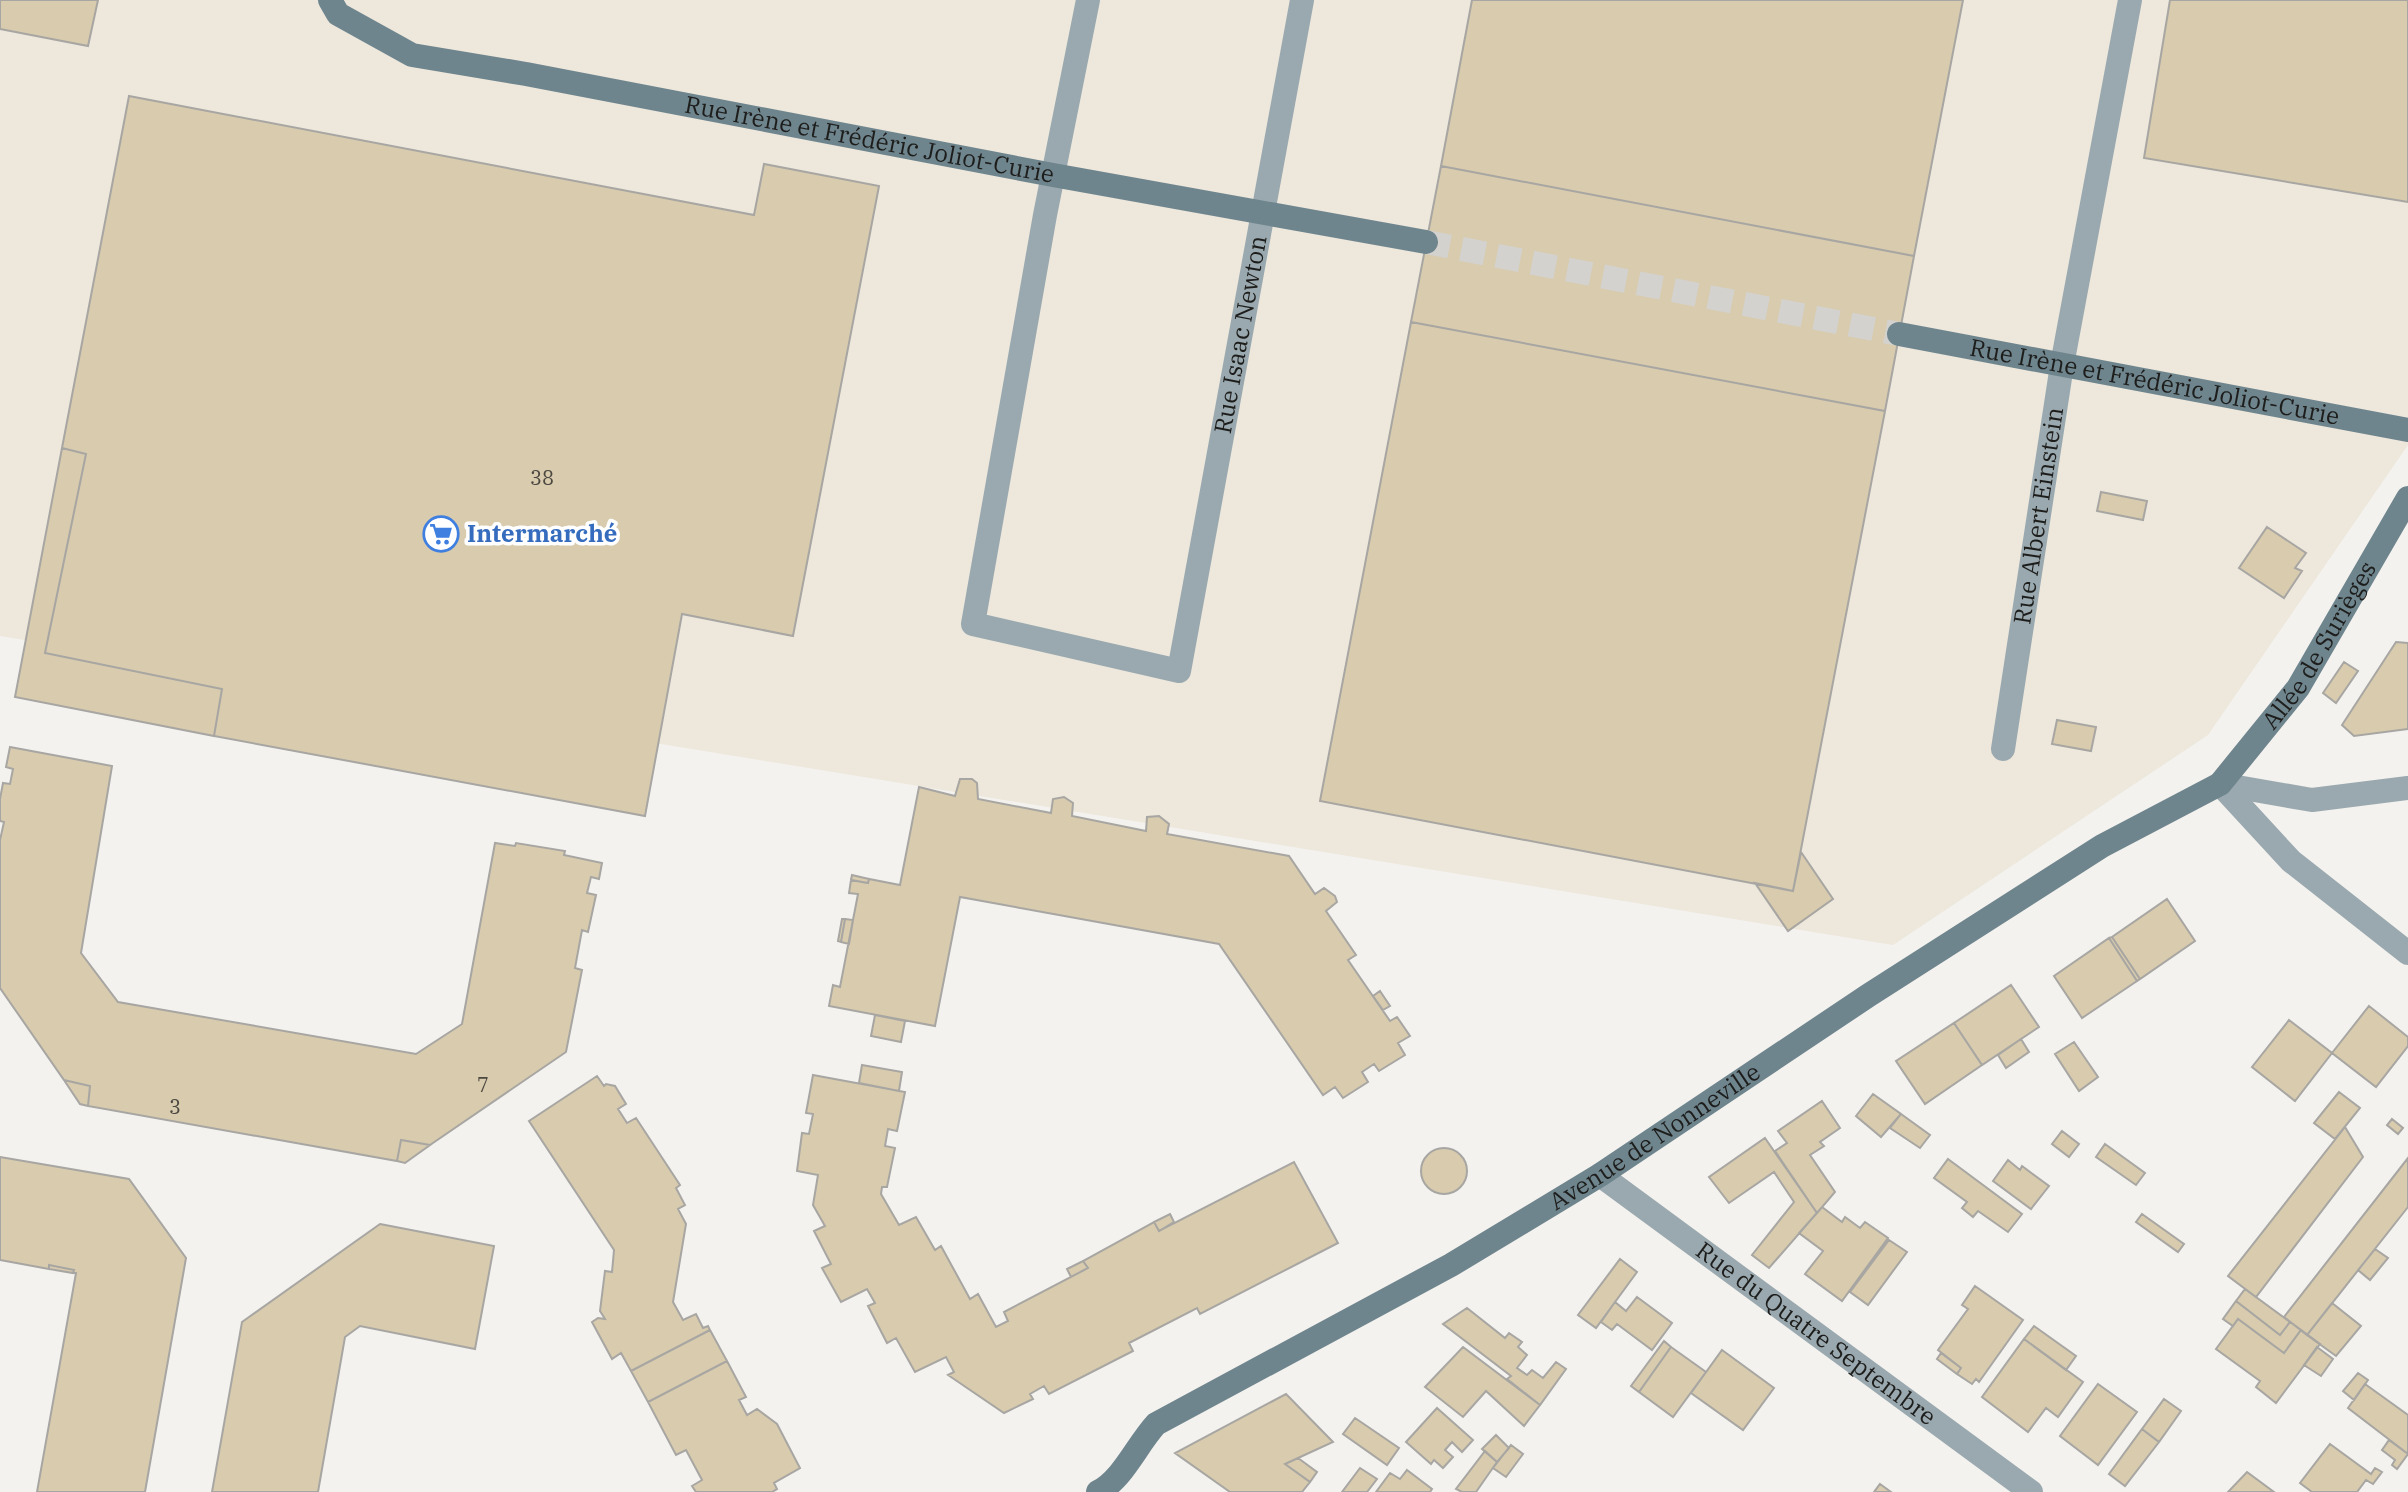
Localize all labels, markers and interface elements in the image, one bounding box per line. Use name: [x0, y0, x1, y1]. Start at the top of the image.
street label: Rue Irène et Frédéric Joliot-Curie: [682, 88, 1057, 190]
street label: Rue Isaac Newton: [1206, 233, 1274, 436]
street label: Rue Irène et Frédéric Joliot-Curie: [1967, 331, 2342, 432]
street label: Rue Albert Einstein: [2005, 405, 2070, 626]
house number: 38: [530, 464, 554, 491]
supermarket icon: Intermarché: [422, 515, 460, 553]
place label: Intermarché: [467, 517, 617, 549]
street label: Allée de Surièges: [2254, 555, 2383, 735]
street label: Avenue de Nonneville: [1543, 1055, 1766, 1217]
house number: 7: [477, 1071, 489, 1098]
house number: 3: [169, 1093, 181, 1120]
street label: Rue du Quatre Septembre: [1690, 1234, 1943, 1432]

